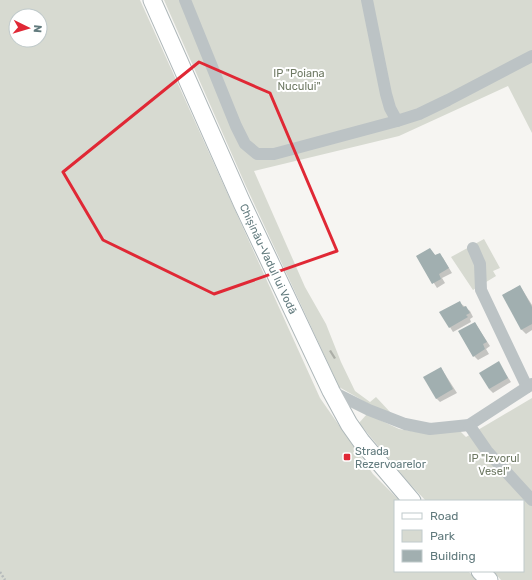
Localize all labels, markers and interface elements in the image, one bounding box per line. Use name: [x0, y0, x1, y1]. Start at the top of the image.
north arrow: [8, 8, 48, 48]
text: N: [31, 24, 44, 33]
park label: IP "Poiana Nucului": [273, 67, 325, 93]
street label: Chișinău-Vadul lui Vodă: [237, 202, 299, 316]
place label: Strada Rezervoarelor: [355, 445, 427, 471]
marker: Strada Rezervoarelor: [342, 452, 352, 462]
park label: IP "Izvorul Vesel": [469, 452, 519, 478]
legend: [394, 500, 524, 572]
text: Road: [430, 509, 458, 523]
text: Park: [430, 529, 456, 543]
text: Building: [430, 549, 476, 563]

